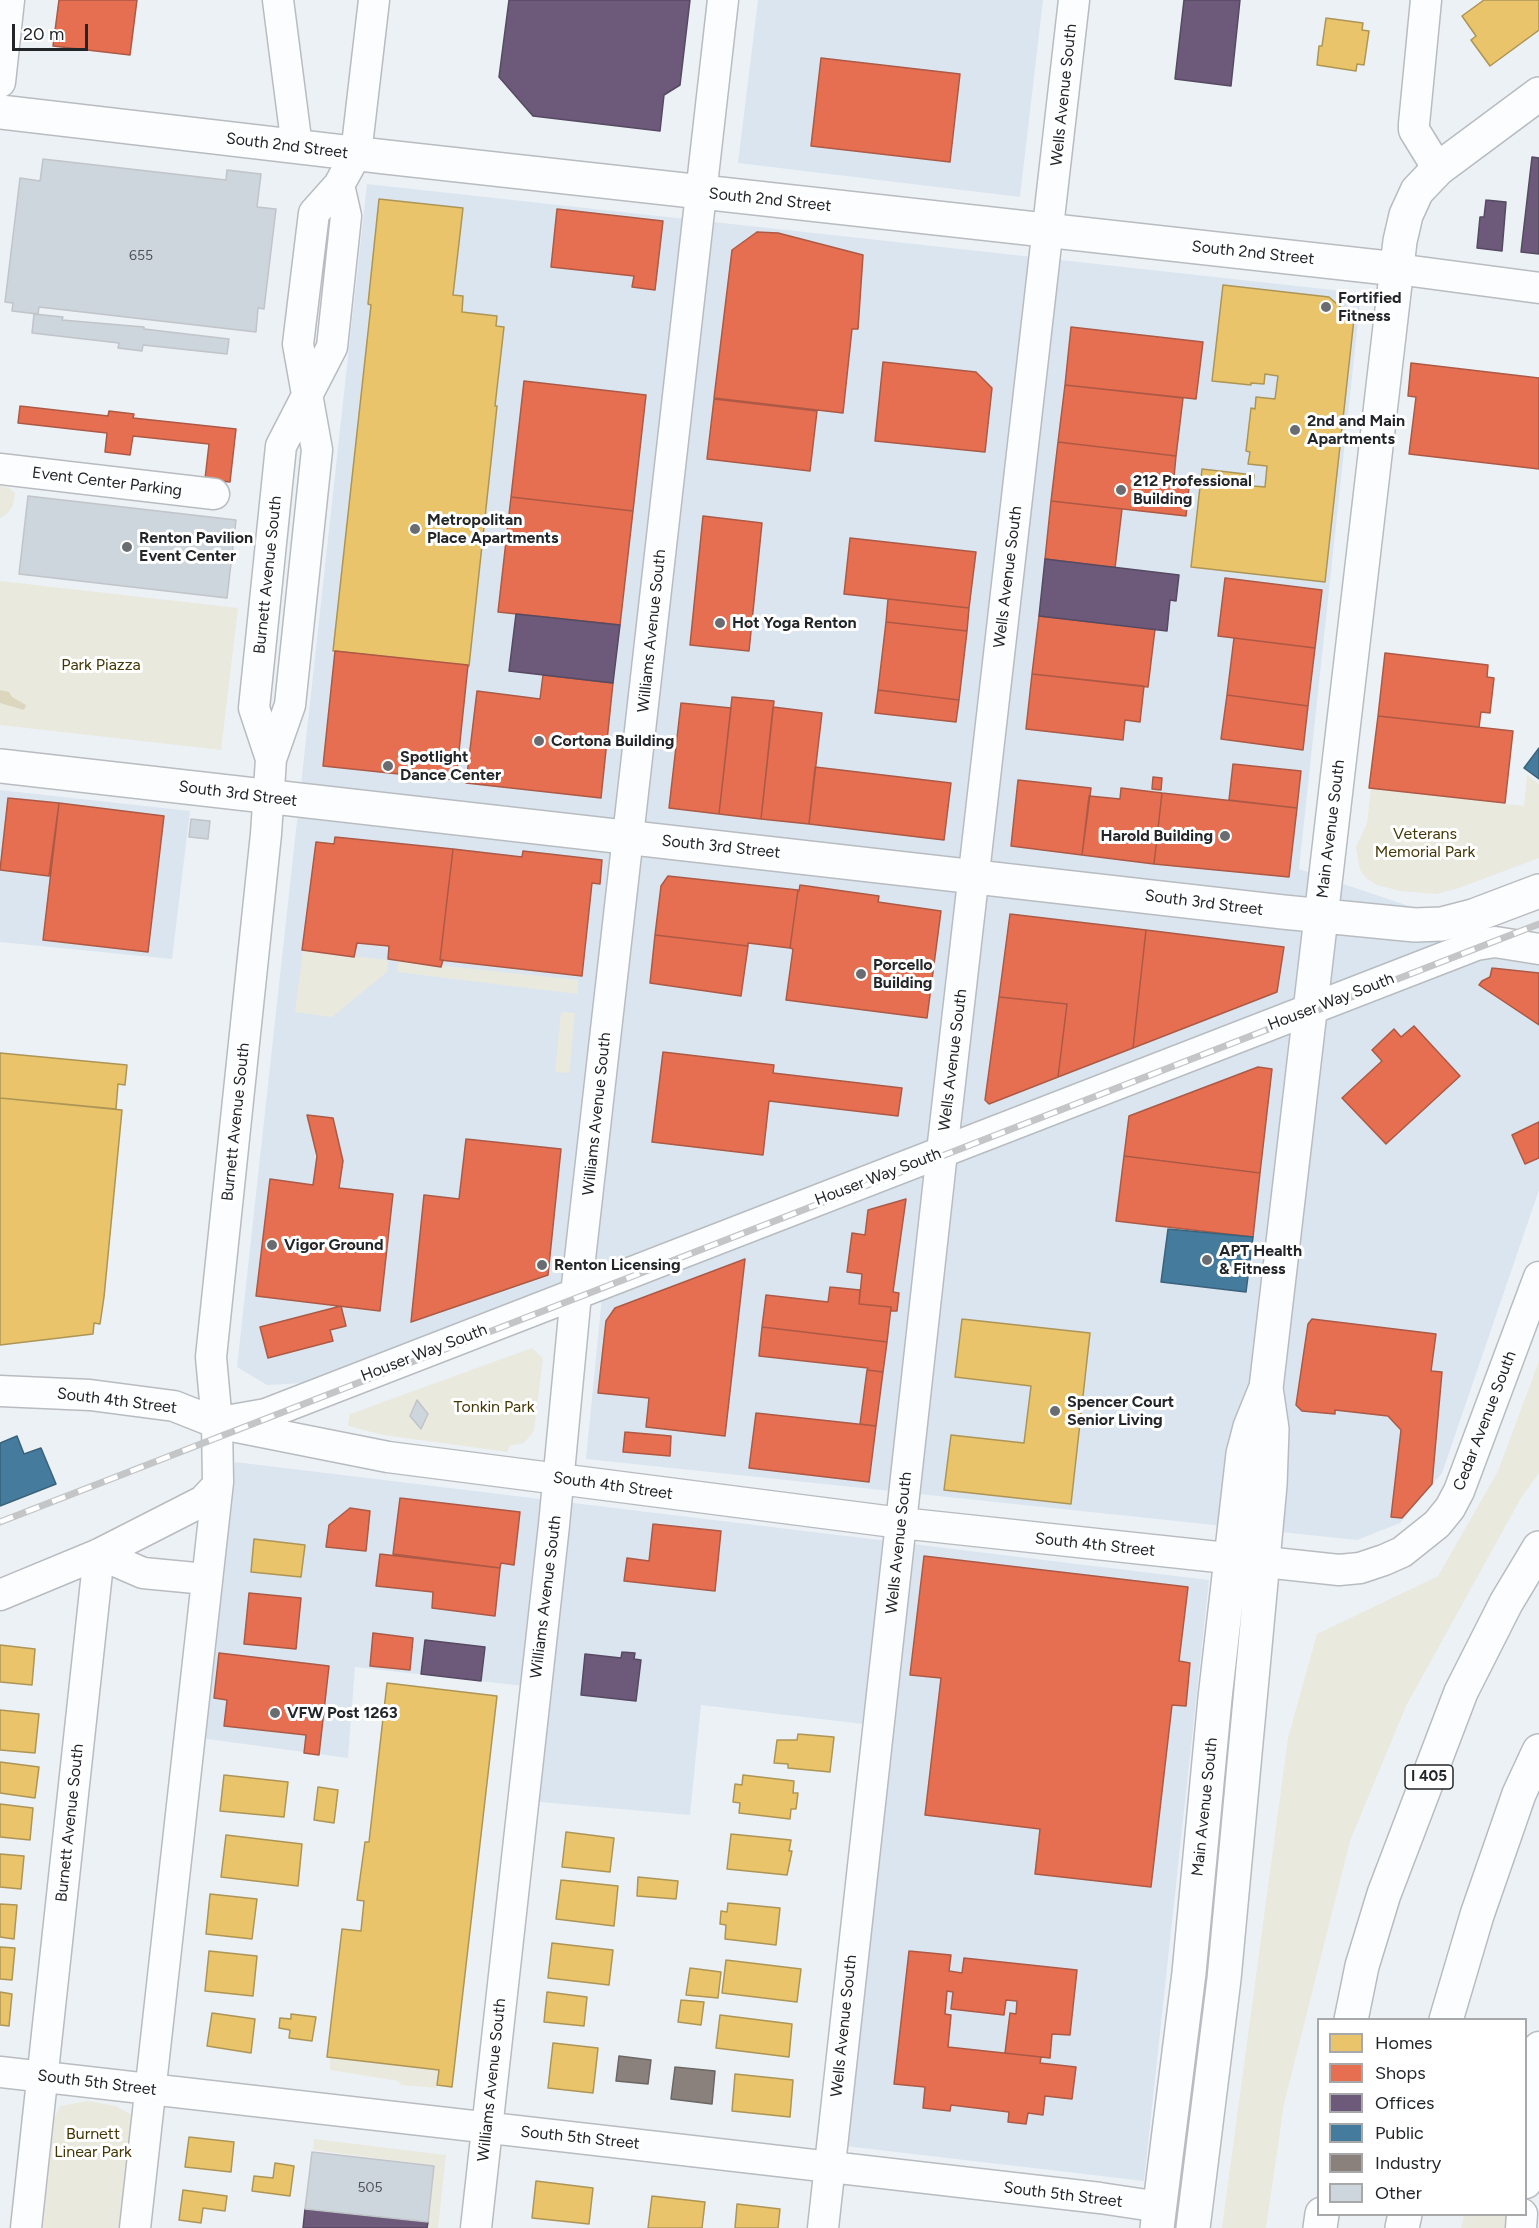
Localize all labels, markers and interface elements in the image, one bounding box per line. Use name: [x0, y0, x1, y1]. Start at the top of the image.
scale bar: [15, 12, 92, 50]
text: 20 m: [23, 23, 64, 45]
street label: Wells Avenue South: [1047, 23, 1081, 167]
street label: South 2nd Street: [225, 129, 349, 163]
street label: South 2nd Street: [708, 184, 832, 216]
street label: South 2nd Street: [1191, 237, 1315, 269]
house number: 655: [129, 248, 153, 264]
place label: Fortified Fitness: [1338, 288, 1402, 326]
marker: Fortified Fitness: [1319, 300, 1333, 314]
place label: 2nd and Main Apartments: [1307, 411, 1405, 449]
marker: 2nd and Main Apartments: [1288, 423, 1302, 437]
street label: Event Center Parking: [31, 463, 183, 501]
place label: 212 Professional Building: [1133, 471, 1252, 509]
marker: 212 Professional Building: [1114, 483, 1128, 497]
street label: Burnett Avenue South: [250, 495, 286, 655]
street label: Wells Avenue South: [990, 505, 1026, 649]
place label: Metropolitan Place Apartments: [427, 510, 558, 548]
marker: Metropolitan Place Apartments: [408, 522, 422, 536]
place label: Renton Pavilion Event Center: [139, 528, 253, 566]
marker: Renton Pavilion Event Center: [120, 540, 134, 554]
street label: Williams Avenue South: [634, 548, 670, 714]
place label: Hot Yoga Renton: [732, 613, 857, 633]
marker: Hot Yoga Renton: [713, 616, 727, 630]
park label: Park Piazza: [61, 655, 141, 675]
place label: Cortona Building: [551, 731, 674, 751]
marker: Cortona Building: [532, 734, 546, 748]
place label: Spotlight Dance Center: [400, 747, 501, 785]
marker: Spotlight Dance Center: [381, 759, 395, 773]
street label: Main Avenue South: [1313, 759, 1349, 899]
street label: South 3rd Street: [178, 777, 298, 811]
park label: Veterans Memorial Park: [1375, 824, 1475, 862]
place label: Harold Building: [1100, 826, 1213, 846]
marker: Harold Building: [1218, 829, 1232, 843]
street label: South 3rd Street: [661, 831, 781, 863]
street label: South 3rd Street: [1144, 886, 1264, 920]
place label: Porcello Building: [873, 955, 933, 993]
marker: Porcello Building: [854, 967, 868, 981]
street label: Houser Way South: [1265, 969, 1397, 1035]
street label: Wells Avenue South: [935, 988, 971, 1132]
street label: Williams Avenue South: [579, 1031, 615, 1197]
street label: Burnett Avenue South: [218, 1042, 254, 1202]
street label: Houser Way South: [812, 1144, 944, 1210]
place label: Vigor Ground: [284, 1235, 383, 1255]
marker: Vigor Ground: [265, 1238, 279, 1252]
place label: APT Health & Fitness: [1219, 1241, 1302, 1279]
marker: APT Health & Fitness: [1200, 1253, 1214, 1267]
place label: Renton Licensing: [554, 1255, 681, 1275]
marker: Renton Licensing: [535, 1258, 549, 1272]
street label: Houser Way South: [358, 1320, 490, 1386]
street label: Cedar Avenue South: [1449, 1348, 1521, 1494]
street label: South 4th Street: [56, 1384, 178, 1418]
place label: Spencer Court Senior Living: [1067, 1392, 1174, 1430]
park label: Tonkin Park: [454, 1397, 534, 1417]
marker: Spencer Court Senior Living: [1048, 1404, 1062, 1418]
street label: South 4th Street: [552, 1468, 674, 1504]
street label: Wells Avenue South: [882, 1471, 916, 1615]
street label: Williams Avenue South: [526, 1514, 566, 1680]
street label: South 4th Street: [1034, 1529, 1156, 1561]
place label: VFW Post 1263: [287, 1703, 398, 1723]
marker: VFW Post 1263: [268, 1706, 282, 1720]
street label: Main Avenue South: [1188, 1737, 1222, 1877]
street label: Burnett Avenue South: [52, 1743, 88, 1903]
road number: I 405: [1405, 1765, 1453, 1789]
street label: Wells Avenue South: [827, 1954, 861, 2098]
street label: Williams Avenue South: [474, 1997, 510, 2163]
legend: [1317, 2018, 1527, 2216]
text: Homes: [1375, 2032, 1433, 2054]
text: Shops: [1375, 2062, 1426, 2084]
street label: South 5th Street: [36, 2066, 158, 2100]
text: Offices: [1375, 2092, 1434, 2114]
street label: South 5th Street: [519, 2122, 641, 2154]
text: Public: [1375, 2122, 1424, 2144]
park label: Burnett Linear Park: [54, 2124, 132, 2162]
text: Industry: [1375, 2152, 1441, 2174]
street label: South 5th Street: [1002, 2178, 1124, 2212]
house number: 505: [357, 2180, 383, 2196]
text: Other: [1375, 2182, 1422, 2204]

